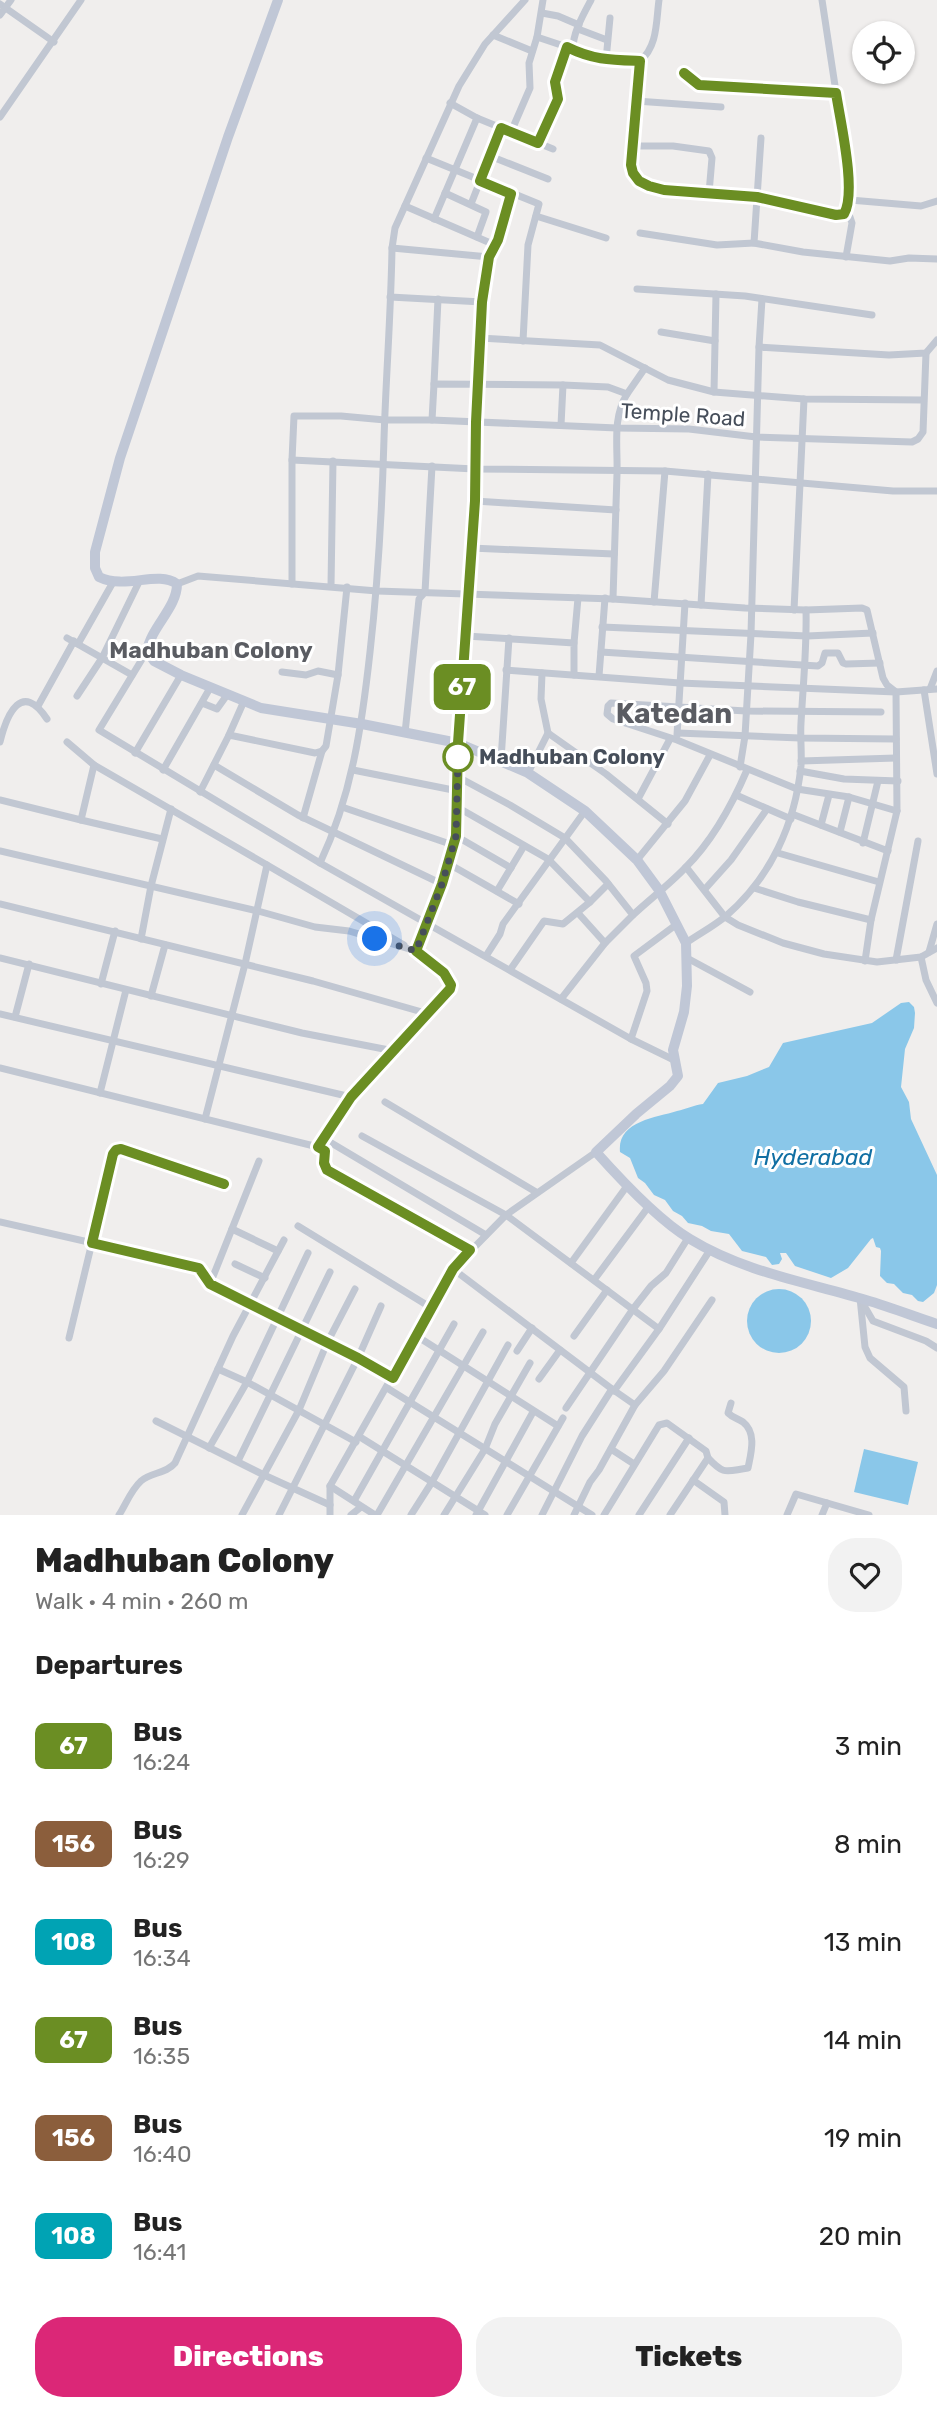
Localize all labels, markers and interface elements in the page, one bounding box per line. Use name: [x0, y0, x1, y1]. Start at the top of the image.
map controls: [852, 21, 915, 84]
button: locate: [852, 21, 915, 84]
street label: Temple Road: [620, 398, 746, 431]
district label: Madhuban Colony: [109, 636, 313, 664]
line badge: 67: [430, 664, 494, 710]
text: 67: [448, 673, 476, 701]
district label: Katedan: [616, 697, 732, 730]
marker: Madhuban Colony: [443, 742, 473, 772]
place label: Madhuban Colony: [479, 744, 665, 769]
your location: [357, 921, 392, 956]
water label: Hyderabad: [754, 1143, 873, 1171]
button: heart: [828, 1538, 902, 1612]
text: Madhuban Colony: [35, 1541, 334, 1580]
text: Walk · 4 min · 260 m: [35, 1587, 249, 1615]
text: Departures: [35, 1650, 183, 1681]
text: Bus: [133, 1717, 182, 1748]
text: 3 min: [835, 1731, 902, 1762]
text: 67: [59, 1732, 88, 1760]
text: 16:24: [133, 1748, 190, 1776]
text: Bus: [133, 1815, 182, 1846]
text: 8 min: [834, 1829, 902, 1860]
text: 156: [52, 1830, 95, 1858]
text: 16:29: [133, 1846, 190, 1874]
text: Bus: [133, 1913, 182, 1944]
text: 13 min: [824, 1927, 902, 1958]
text: 108: [51, 1928, 96, 1956]
text: 16:34: [133, 1944, 191, 1972]
text: Bus: [133, 2011, 182, 2042]
text: 14 min: [823, 2025, 902, 2056]
text: 67: [59, 2026, 88, 2054]
text: 16:35: [133, 2042, 190, 2070]
text: Bus: [133, 2109, 182, 2140]
text: 19 min: [824, 2123, 902, 2154]
text: 156: [52, 2124, 95, 2152]
text: 16:40: [133, 2140, 192, 2168]
text: Bus: [133, 2207, 182, 2238]
text: 20 min: [819, 2221, 902, 2252]
text: 108: [51, 2222, 96, 2250]
text: 16:41: [133, 2238, 186, 2266]
button: Directions: [35, 2317, 462, 2397]
button: Tickets: [476, 2317, 902, 2397]

